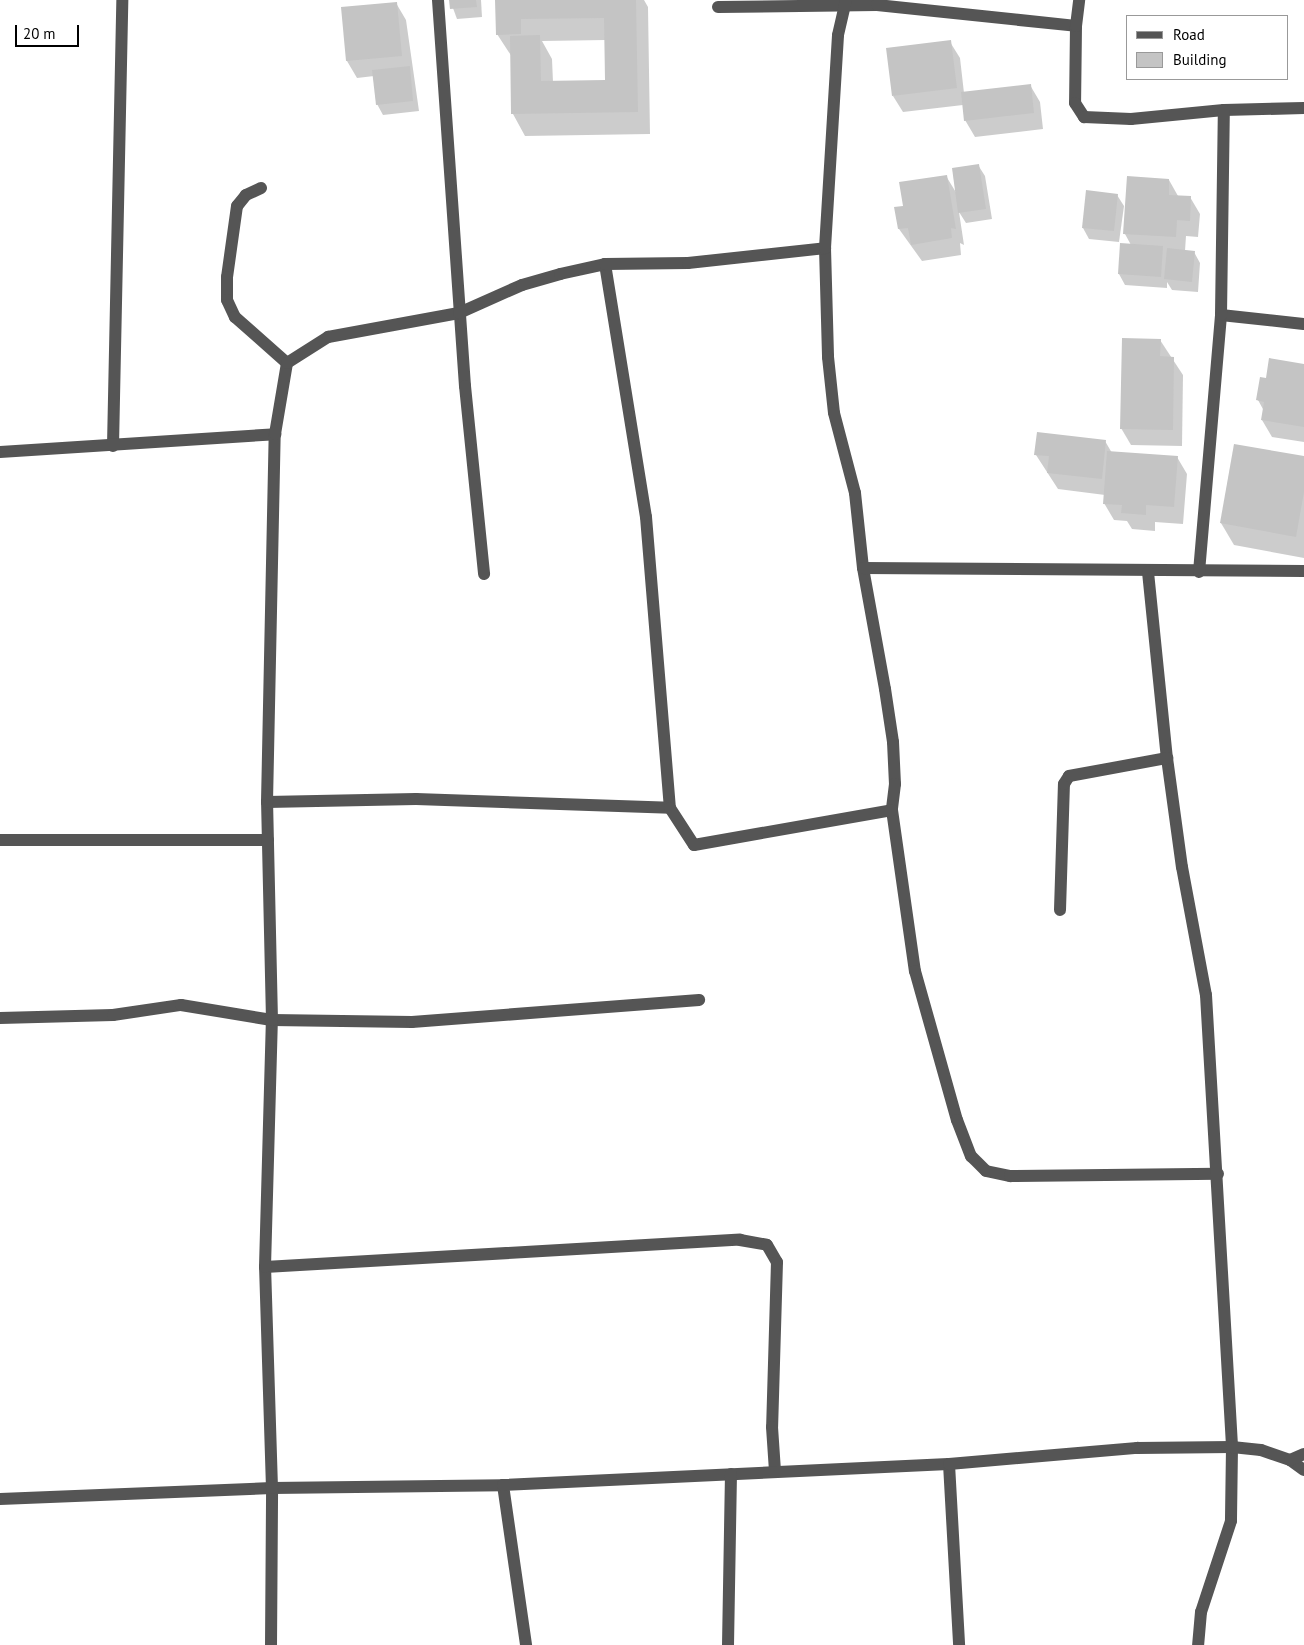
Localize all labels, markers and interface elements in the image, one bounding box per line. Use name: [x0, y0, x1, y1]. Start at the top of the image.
scale bar: [18, 15, 81, 47]
legend: [1126, 15, 1289, 80]
text: 20 m: [23, 24, 56, 43]
text: Road: [1173, 25, 1205, 44]
text: Building: [1173, 50, 1227, 69]

